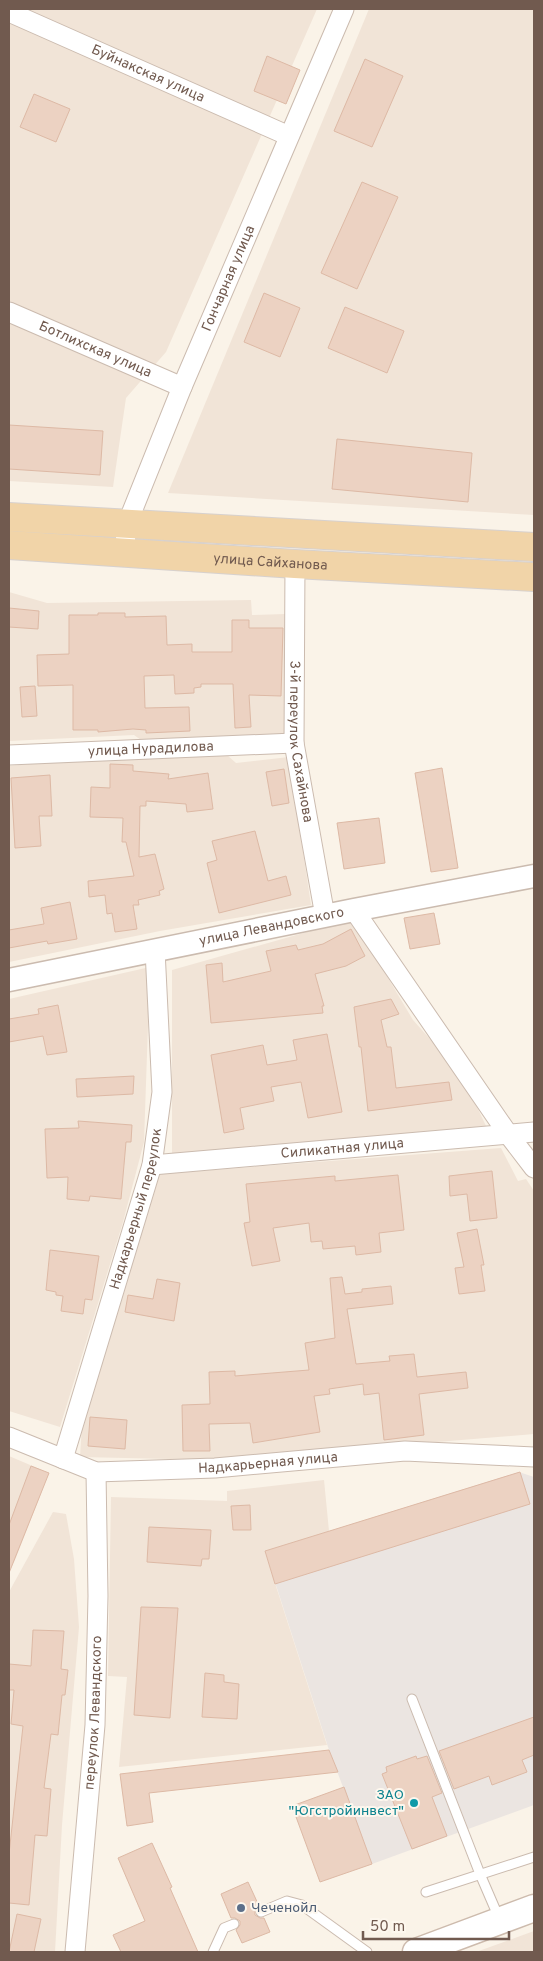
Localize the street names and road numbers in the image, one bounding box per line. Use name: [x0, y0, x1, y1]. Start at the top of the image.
street label: Буйнакская улица: [89, 41, 207, 106]
street label: Гончарная улица: [198, 223, 259, 334]
street label: Ботлихская улица: [36, 317, 154, 381]
street label: улица Сайханова: [213, 550, 328, 574]
street label: 3-й переулок Сахайнова: [285, 660, 317, 824]
street label: улица Нурадилова: [88, 738, 214, 760]
street label: улица Левандовского: [198, 904, 346, 950]
street label: Надкарьерный переулок: [106, 1127, 165, 1291]
street label: Силикатная улица: [280, 1135, 405, 1162]
street label: Надкарьерная улица: [198, 1449, 338, 1477]
street label: переулок Левандского: [81, 1635, 106, 1791]

